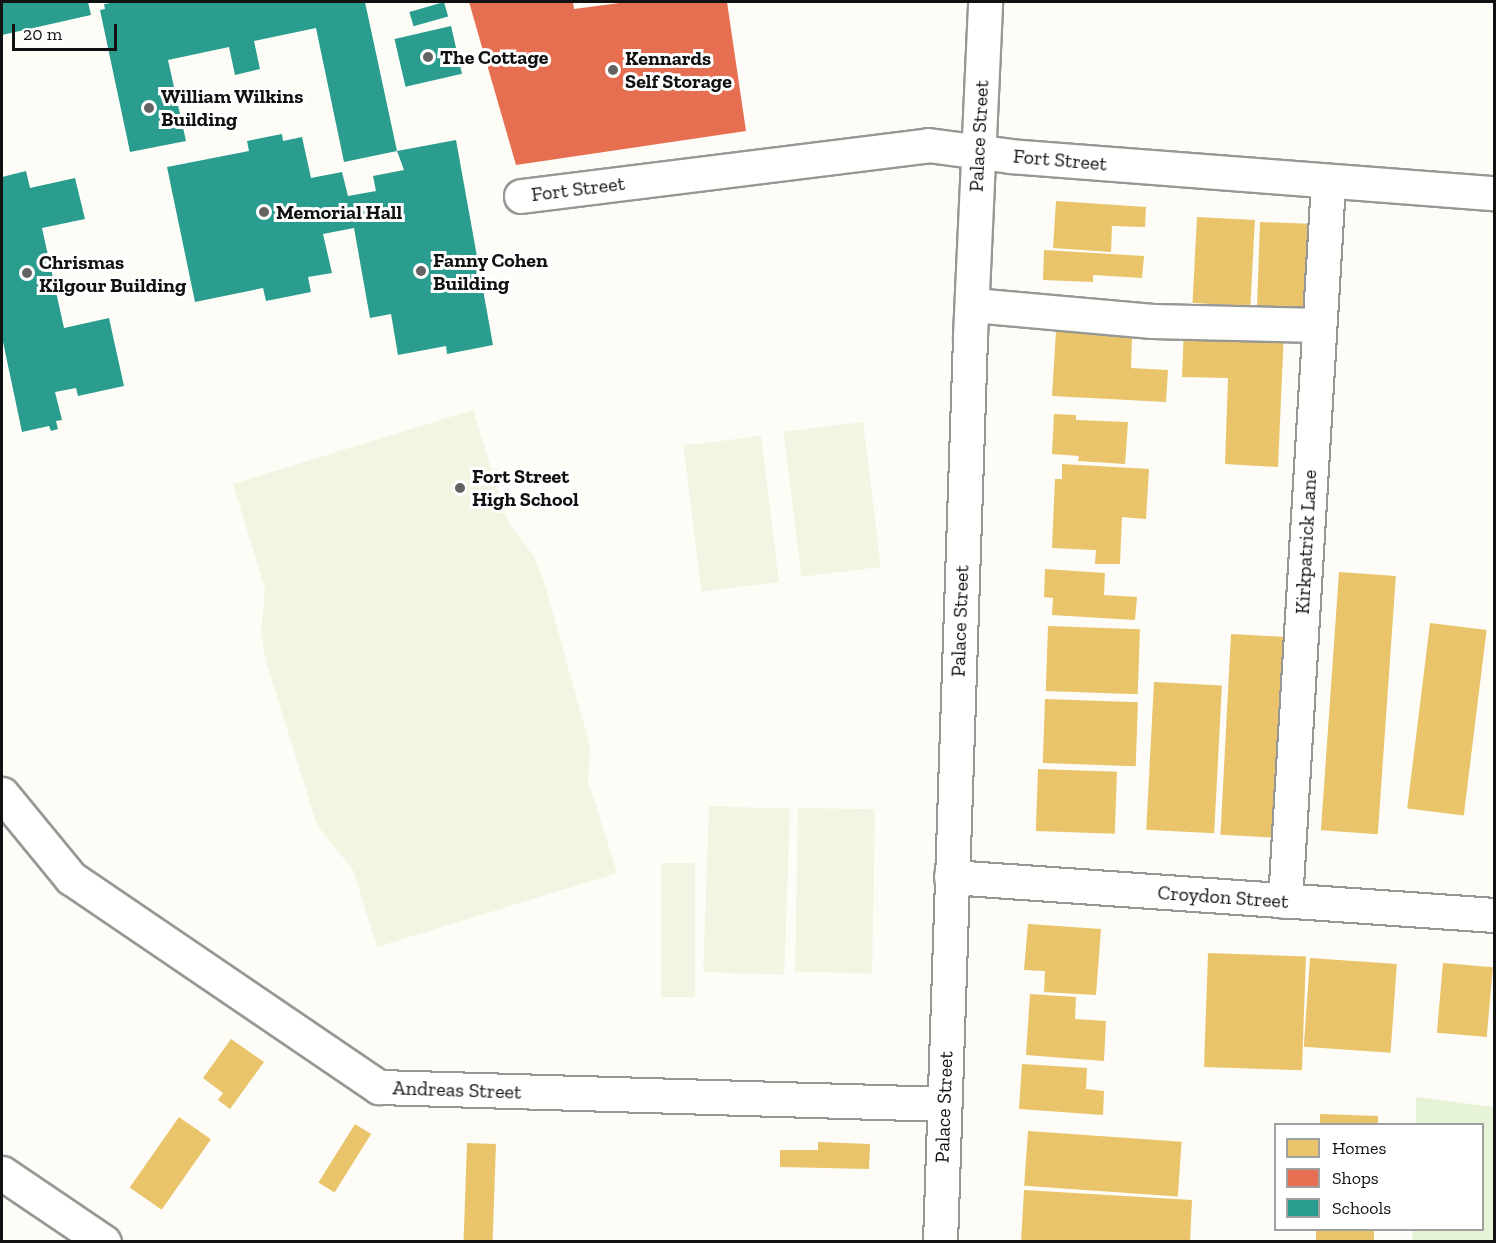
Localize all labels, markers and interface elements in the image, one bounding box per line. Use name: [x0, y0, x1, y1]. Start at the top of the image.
scale bar: [15, 12, 120, 50]
text: 20 m: [23, 23, 62, 45]
place label: The Cottage: [440, 45, 548, 69]
place label: Kennards Self Storage: [625, 46, 732, 93]
marker: The Cottage: [421, 50, 435, 64]
marker: Kennards Self Storage: [606, 63, 620, 77]
street label: Palace Street: [964, 80, 994, 192]
place label: William Wilkins Building: [161, 84, 304, 131]
marker: William Wilkins Building: [142, 101, 156, 115]
street label: Fort Street: [1012, 144, 1108, 176]
street label: Fort Street: [530, 171, 626, 207]
place label: Memorial Hall: [276, 200, 402, 224]
marker: Memorial Hall: [257, 205, 271, 219]
place label: Fanny Cohen Building: [433, 248, 548, 295]
place label: Chrismas Kilgour Building: [39, 250, 187, 297]
marker: Fanny Cohen Building: [414, 264, 428, 278]
marker: Chrismas Kilgour Building: [20, 266, 34, 280]
place label: Fort Street High School: [472, 464, 579, 511]
street label: Kirkpatrick Lane: [1290, 469, 1322, 615]
marker: Fort Street High School: [453, 481, 467, 495]
street label: Palace Street: [946, 565, 974, 677]
street label: Croydon Street: [1157, 880, 1289, 914]
street label: Palace Street: [930, 1051, 958, 1163]
street label: Andreas Street: [392, 1076, 522, 1104]
legend: [1274, 1123, 1484, 1231]
text: Homes: [1332, 1137, 1386, 1159]
text: Shops: [1332, 1167, 1379, 1189]
text: Schools: [1332, 1197, 1391, 1219]

